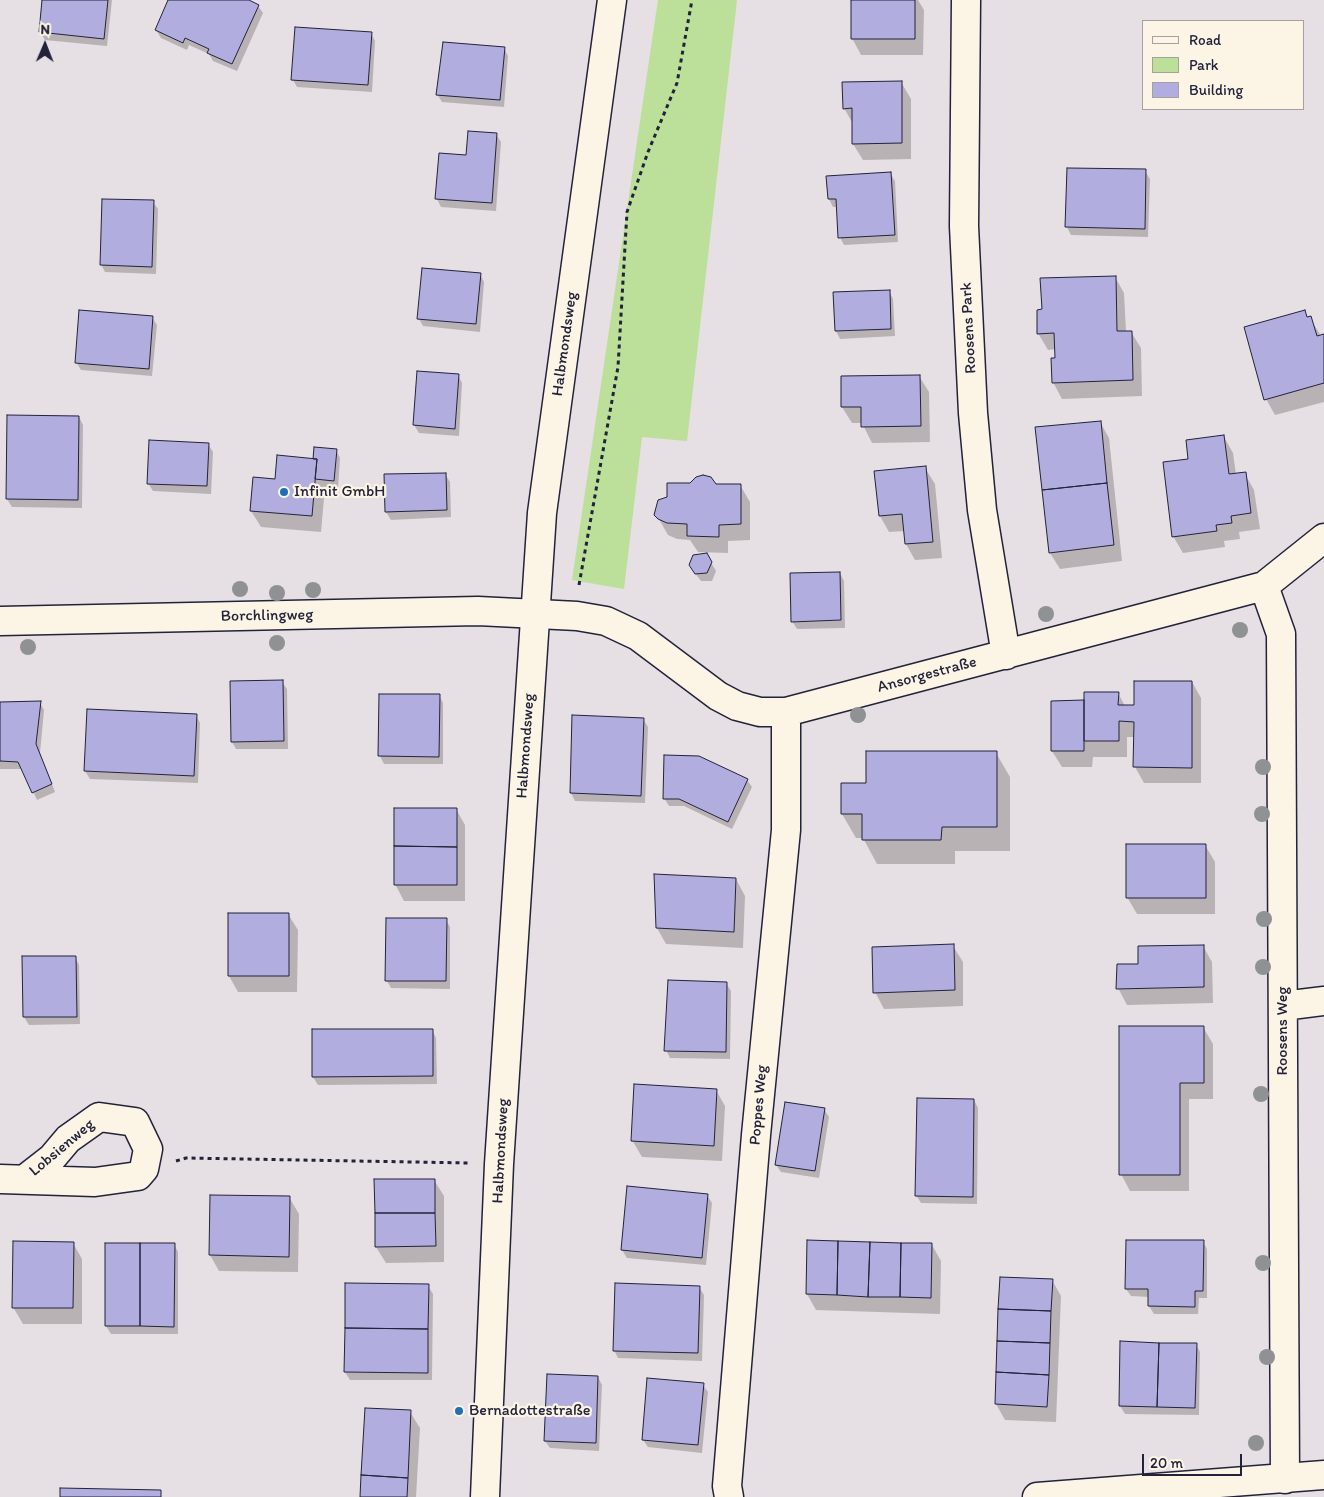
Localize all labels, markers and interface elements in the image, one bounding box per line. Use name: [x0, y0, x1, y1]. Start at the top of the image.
north arrow: [20, 20, 70, 70]
legend: [1142, 20, 1304, 110]
text: N: [40, 21, 50, 38]
text: Road: [1189, 31, 1221, 49]
text: Park: [1189, 56, 1219, 74]
text: Building: [1189, 81, 1243, 99]
street label: Roosens Park: [957, 282, 981, 374]
street label: Halbmondsweg: [548, 290, 582, 398]
place label: Infinit GmbH: [294, 482, 385, 502]
marker: Infinit GmbH: [278, 486, 290, 498]
street label: Borchlingweg: [220, 606, 314, 626]
street label: Ansorgestraße: [875, 653, 979, 697]
street label: Halbmondsweg: [513, 693, 539, 799]
street label: Roosens Weg: [1273, 986, 1293, 1076]
street label: Poppes Weg: [746, 1064, 772, 1146]
street label: Halbmondsweg: [489, 1098, 513, 1204]
street label: Lobsienweg: [25, 1115, 99, 1181]
place label: Bernadottestraße: [469, 1401, 590, 1421]
marker: Bernadottestraße: [453, 1405, 465, 1417]
scale bar: [1144, 1444, 1244, 1476]
text: 20 m: [1150, 1454, 1183, 1472]

